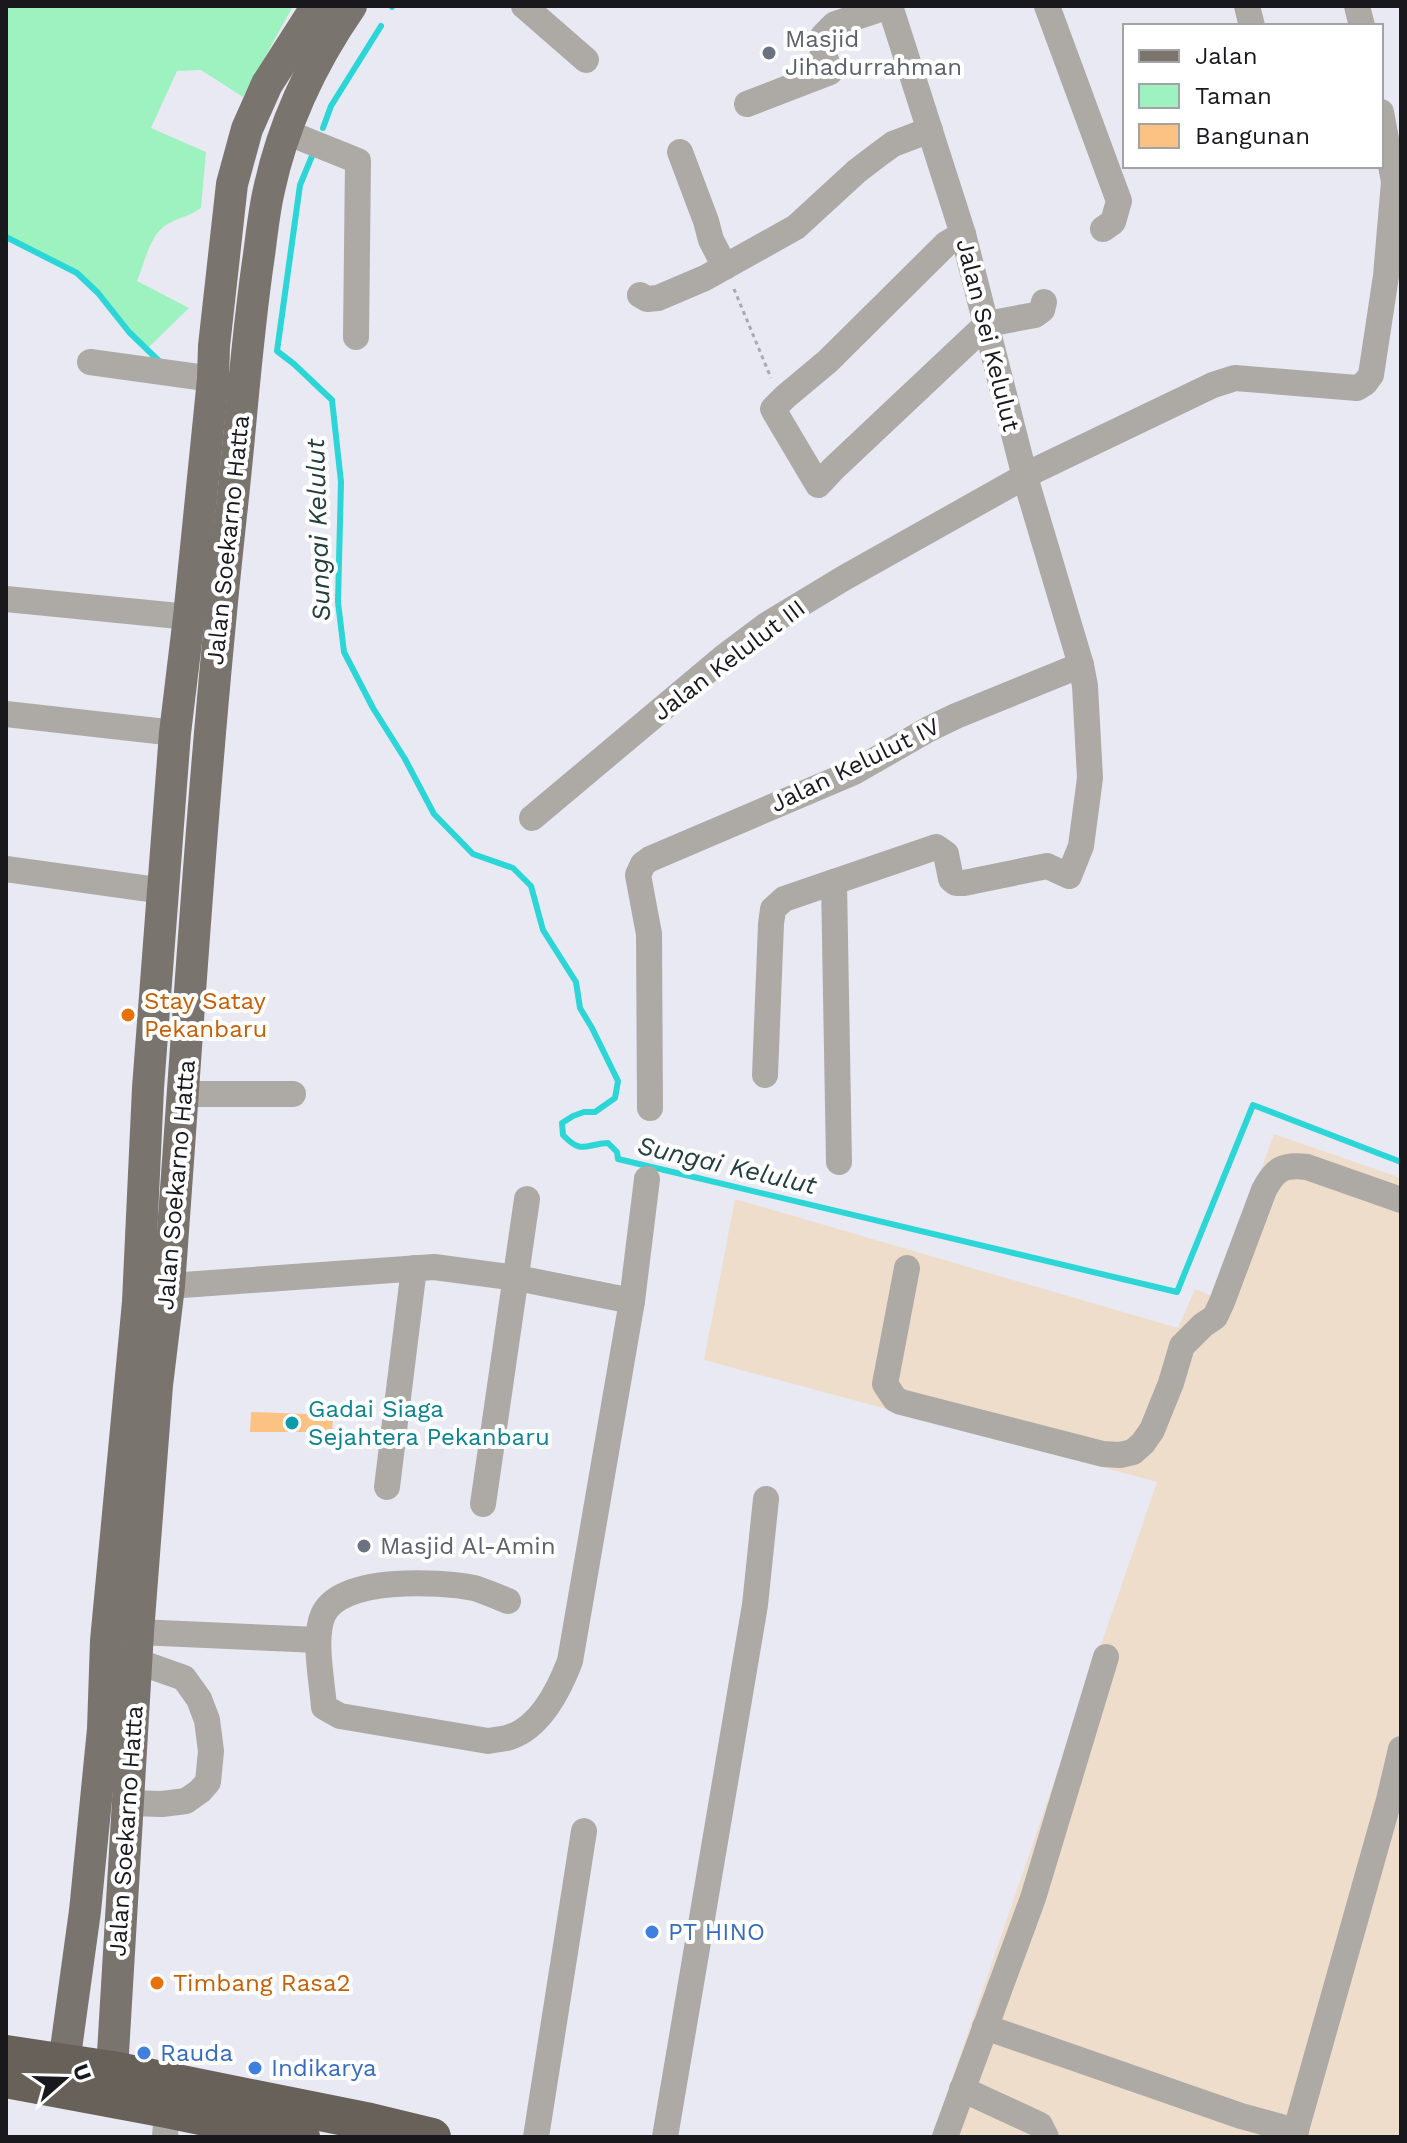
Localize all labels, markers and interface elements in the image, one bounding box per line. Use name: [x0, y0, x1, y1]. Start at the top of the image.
legend: [1123, 24, 1383, 168]
place label: Masjid Jihadurrahman: [785, 25, 962, 81]
text: Jalan: [1195, 42, 1258, 70]
marker: Masjid Jihadurrahman: [760, 44, 778, 62]
text: Taman: [1195, 82, 1272, 110]
text: Bangunan: [1195, 122, 1310, 150]
street label: Jalan Sei Kelulut: [951, 236, 1025, 434]
street label: Jalan Soekarno Hatta: [201, 414, 255, 666]
water label: Sungai Kelulut: [300, 438, 336, 622]
street label: Jalan Kelulut III: [647, 594, 811, 726]
street label: Jalan Kelulut IV: [766, 712, 944, 818]
place label: Stay Satay Pekanbaru: [144, 987, 267, 1043]
marker: Stay Satay Pekanbaru: [119, 1006, 137, 1024]
street label: Jalan Soekarno Hatta: [151, 1059, 201, 1311]
water label: Sungai Kelulut: [635, 1130, 820, 1200]
place label: Gadai Siaga Sejahtera Pekanbaru: [308, 1395, 550, 1451]
marker: Gadai Siaga Sejahtera Pekanbaru: [283, 1414, 301, 1432]
place label: Masjid Al-Amin: [380, 1532, 556, 1560]
marker: Masjid Al-Amin: [355, 1537, 373, 1555]
street label: Jalan Soekarno Hatta: [103, 1705, 149, 1957]
place label: PT HINO: [668, 1918, 765, 1946]
marker: PT HINO: [643, 1923, 661, 1941]
place label: Timbang Rasa2: [173, 1969, 351, 1997]
marker: Timbang Rasa2: [148, 1974, 166, 1992]
north arrow: [24, 2039, 104, 2119]
place label: Rauda: [160, 2039, 233, 2067]
marker: Rauda: [135, 2044, 153, 2062]
place label: Indikarya: [271, 2054, 377, 2082]
marker: Indikarya: [246, 2059, 264, 2077]
text: U: [68, 2061, 97, 2084]

